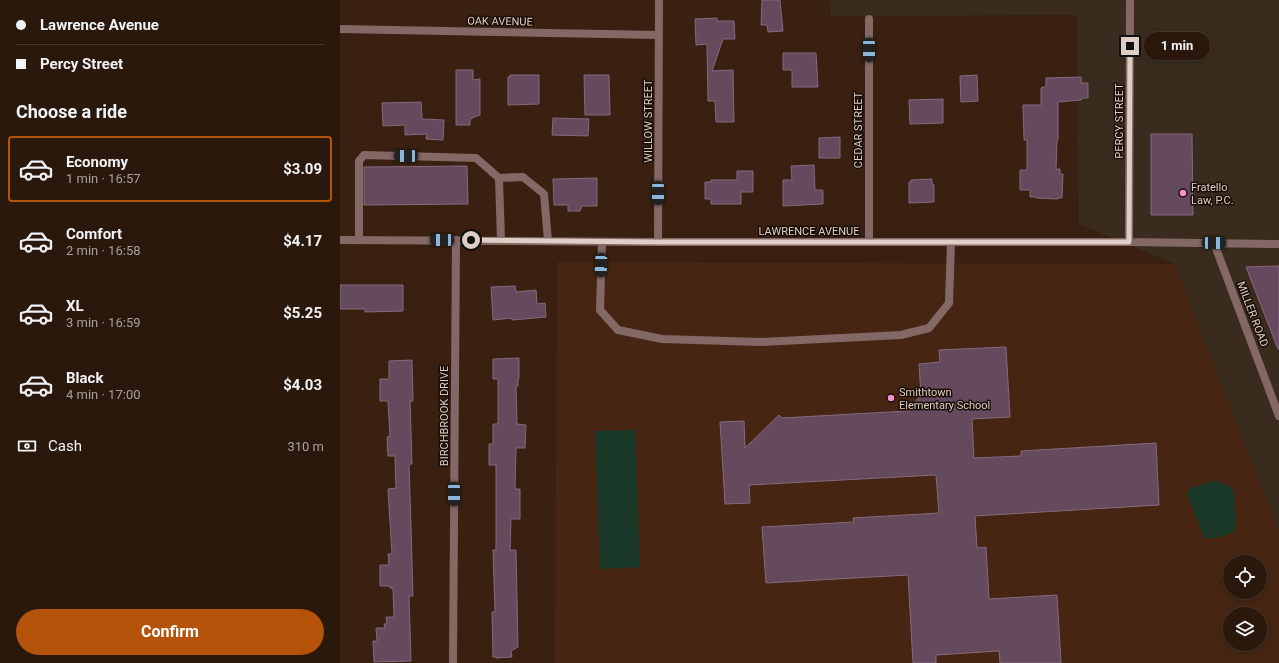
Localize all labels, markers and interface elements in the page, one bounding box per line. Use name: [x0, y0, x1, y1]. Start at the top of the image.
street label: OAK AVENUE: [467, 14, 533, 29]
text: Lawrence Avenue: [40, 16, 159, 34]
callout: 1 min: [1144, 32, 1210, 60]
route end: [1121, 37, 1139, 55]
car: [863, 38, 875, 62]
text: 1 min: [1161, 38, 1193, 53]
text: Percy Street: [40, 55, 123, 73]
street label: WILLOW STREET: [642, 79, 655, 163]
street label: PERCY STREET: [1113, 83, 1126, 159]
street label: CEDAR STREET: [852, 91, 865, 168]
text: Choose a ride: [16, 101, 127, 122]
car: [394, 150, 418, 162]
icon: car: [18, 151, 54, 187]
text: Economy: [66, 153, 128, 171]
text: $3.09: [283, 160, 322, 178]
text: 1 min · 16:57: [66, 171, 141, 186]
car: [652, 181, 664, 205]
place label: Fratello Law, P.C.: [1191, 181, 1234, 207]
marker: Fratello Law, P.C.: [1178, 188, 1188, 198]
icon: car: [18, 223, 54, 259]
text: Comfort: [66, 225, 122, 243]
street label: LAWRENCE AVENUE: [759, 225, 859, 238]
route start: [462, 231, 480, 249]
text: $4.17: [283, 232, 322, 250]
car: [430, 234, 454, 246]
car: [1202, 237, 1226, 249]
text: 2 min · 16:58: [66, 243, 141, 258]
car: [595, 253, 607, 277]
street label: MILLER ROAD: [1234, 280, 1271, 349]
icon: car: [18, 295, 54, 331]
text: XL: [66, 297, 84, 315]
text: $5.25: [283, 304, 322, 322]
text: 3 min · 16:59: [66, 315, 141, 330]
street label: BIRCHBROOK DRIVE: [438, 366, 451, 466]
icon: car: [18, 367, 54, 403]
text: Black: [66, 369, 103, 387]
text: $4.03: [283, 376, 322, 394]
place label: Smithtown Elementary School: [899, 386, 990, 412]
text: 4 min · 17:00: [66, 387, 141, 402]
marker: Smithtown Elementary School: [886, 393, 896, 403]
icon: cash: [16, 435, 38, 457]
text: Cash: [48, 437, 82, 455]
text: 310 m: [287, 439, 324, 454]
car: [448, 482, 460, 506]
map controls: [1223, 555, 1267, 651]
button: locate: [1223, 555, 1267, 599]
button: layers: [1223, 607, 1267, 651]
button: Confirm: [16, 609, 324, 655]

